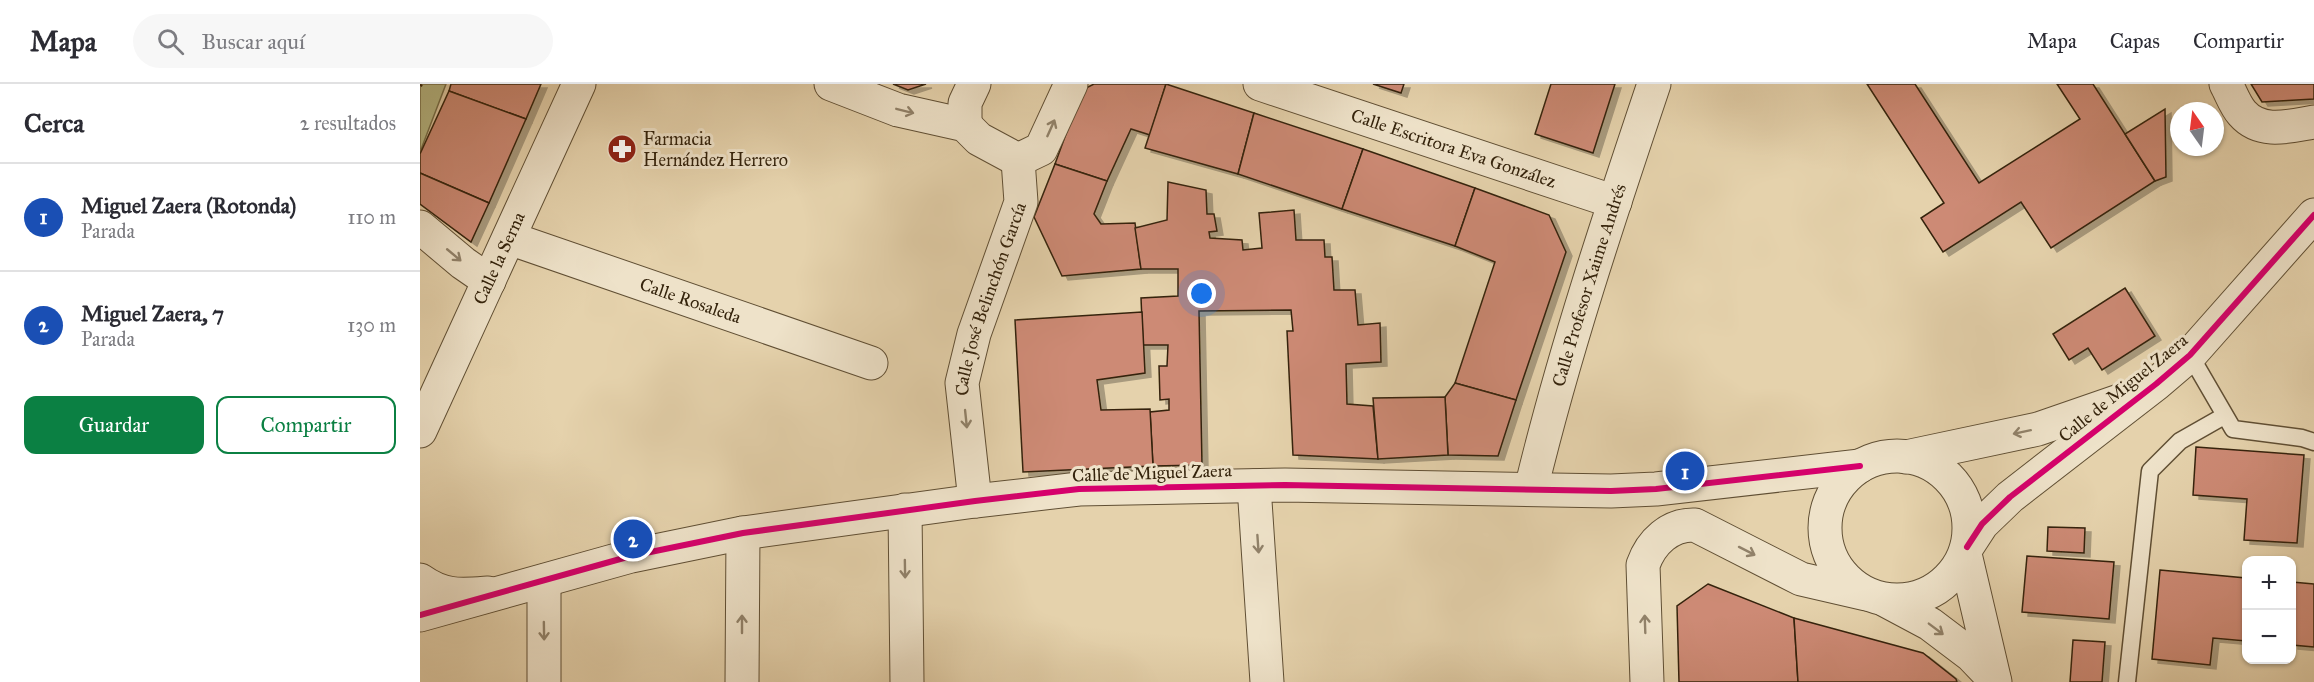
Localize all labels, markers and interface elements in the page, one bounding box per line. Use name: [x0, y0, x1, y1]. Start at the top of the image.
search box: [133, 14, 553, 68]
text: Mapa: [30, 24, 97, 59]
icon: search: [154, 25, 187, 58]
text: Buscar aquí: [202, 28, 305, 55]
text: Mapa: [2027, 28, 2077, 54]
text: Capas: [2110, 28, 2160, 54]
text: Compartir: [2193, 28, 2284, 54]
north arrow: [2170, 102, 2224, 156]
street label: Calle Escritora Eva González: [1348, 104, 1559, 193]
one-way arrow: [896, 106, 915, 118]
text: Cerca: [24, 107, 84, 139]
text: 2 resultados: [300, 111, 396, 135]
one-way arrow: [1046, 119, 1057, 137]
place label: Farmacia Hernández Herrero: [643, 128, 788, 171]
pharmacy icon: Farmacia Hernández Herrero: [606, 133, 638, 165]
street label: Calle Profesor Xaime Andrés: [1547, 181, 1631, 389]
text: Miguel Zaera (Rotonda): [81, 192, 296, 219]
street label: Calle José Belinchón García: [951, 199, 1031, 397]
text: 1: [40, 205, 47, 229]
text: 110 m: [348, 205, 396, 229]
street label: Calle la Serna: [468, 208, 530, 308]
text: Parada: [81, 219, 135, 243]
one-way arrow: [446, 249, 462, 262]
street label: Calle Rosaleda: [637, 273, 744, 328]
your location: [1187, 279, 1216, 308]
text: Miguel Zaera, 7: [81, 300, 224, 327]
text: 2: [39, 313, 48, 337]
text: 130 m: [347, 313, 396, 337]
text: Parada: [81, 327, 135, 351]
street label: Calle de Miguel Zaera: [2054, 329, 2193, 448]
button: Guardar: [24, 396, 204, 454]
button: Compartir: [216, 396, 396, 454]
one-way arrow: [960, 408, 971, 428]
one-way arrow: [2013, 427, 2033, 438]
pin: 1: [1666, 448, 1704, 494]
street label: Calle de Miguel Zaera: [1072, 459, 1233, 488]
pin: 2: [614, 516, 652, 562]
one-way arrow: [1253, 534, 1264, 554]
one-way arrow: [1737, 546, 1755, 557]
map controls: [2242, 556, 2296, 664]
button: +: [2242, 556, 2296, 610]
one-way arrow: [900, 558, 911, 578]
button: −: [2242, 610, 2296, 664]
one-way arrow: [736, 614, 748, 634]
one-way arrow: [1639, 614, 1651, 634]
one-way arrow: [538, 621, 549, 641]
one-way arrow: [1928, 622, 1944, 635]

